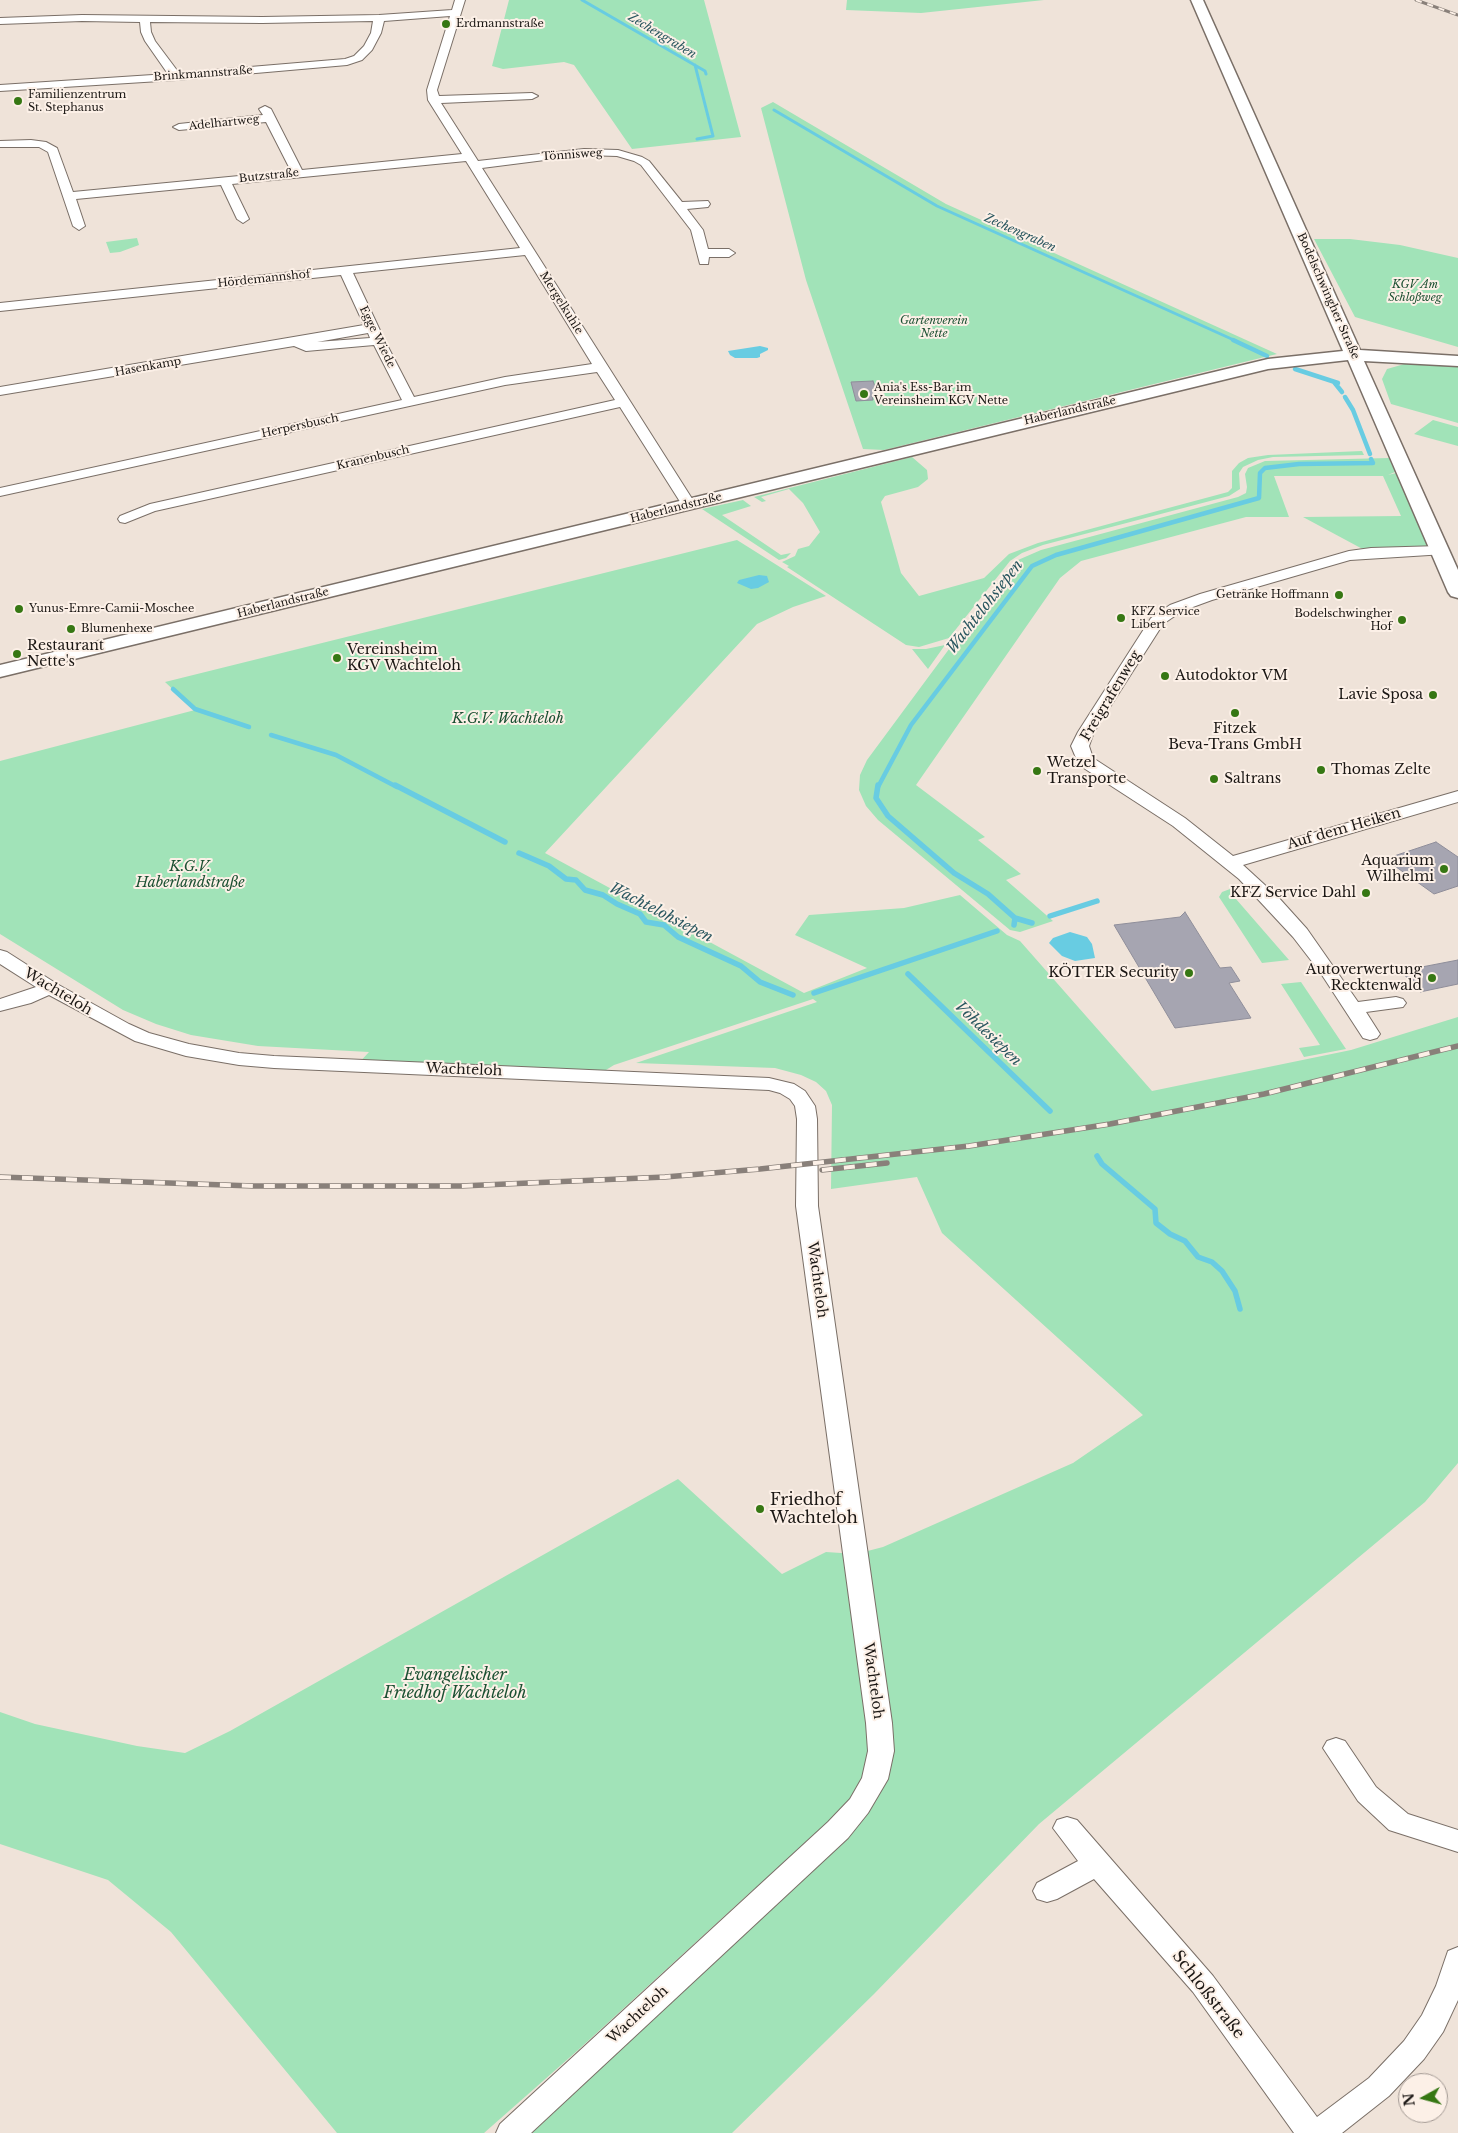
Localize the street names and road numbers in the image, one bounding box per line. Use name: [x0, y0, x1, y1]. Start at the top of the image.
street label: Brinkmannstraße: [153, 64, 253, 84]
street label: Adelhartweg: [188, 113, 260, 133]
street label: Tönnisweg: [541, 146, 603, 164]
street label: Butzstraße: [238, 166, 300, 186]
street label: Bodelschwingher Straße: [1294, 231, 1362, 361]
street label: Hördemannshof: [217, 268, 311, 290]
street label: Mergelkuhle: [537, 269, 585, 337]
street label: Egge Wiede: [356, 304, 398, 370]
street label: Hasenkamp: [114, 355, 182, 379]
street label: Haberlandstraße: [1023, 394, 1117, 428]
street label: Herpersbusch: [260, 411, 340, 441]
street label: Kranenbusch: [335, 443, 411, 473]
street label: Haberlandstraße: [629, 490, 723, 526]
street label: Haberlandstraße: [236, 585, 330, 621]
street label: Freigrafenweg: [1077, 648, 1145, 744]
street label: Auf dem Heiken: [1285, 805, 1403, 853]
street label: Wachteloh: [21, 965, 95, 1019]
street label: Wachteloh: [425, 1060, 503, 1080]
street label: Wachteloh: [803, 1241, 831, 1319]
street label: Wachteloh: [859, 1642, 887, 1720]
street label: Schloßstraße: [1168, 1947, 1248, 2043]
street label: Wachteloh: [604, 1983, 672, 2047]

